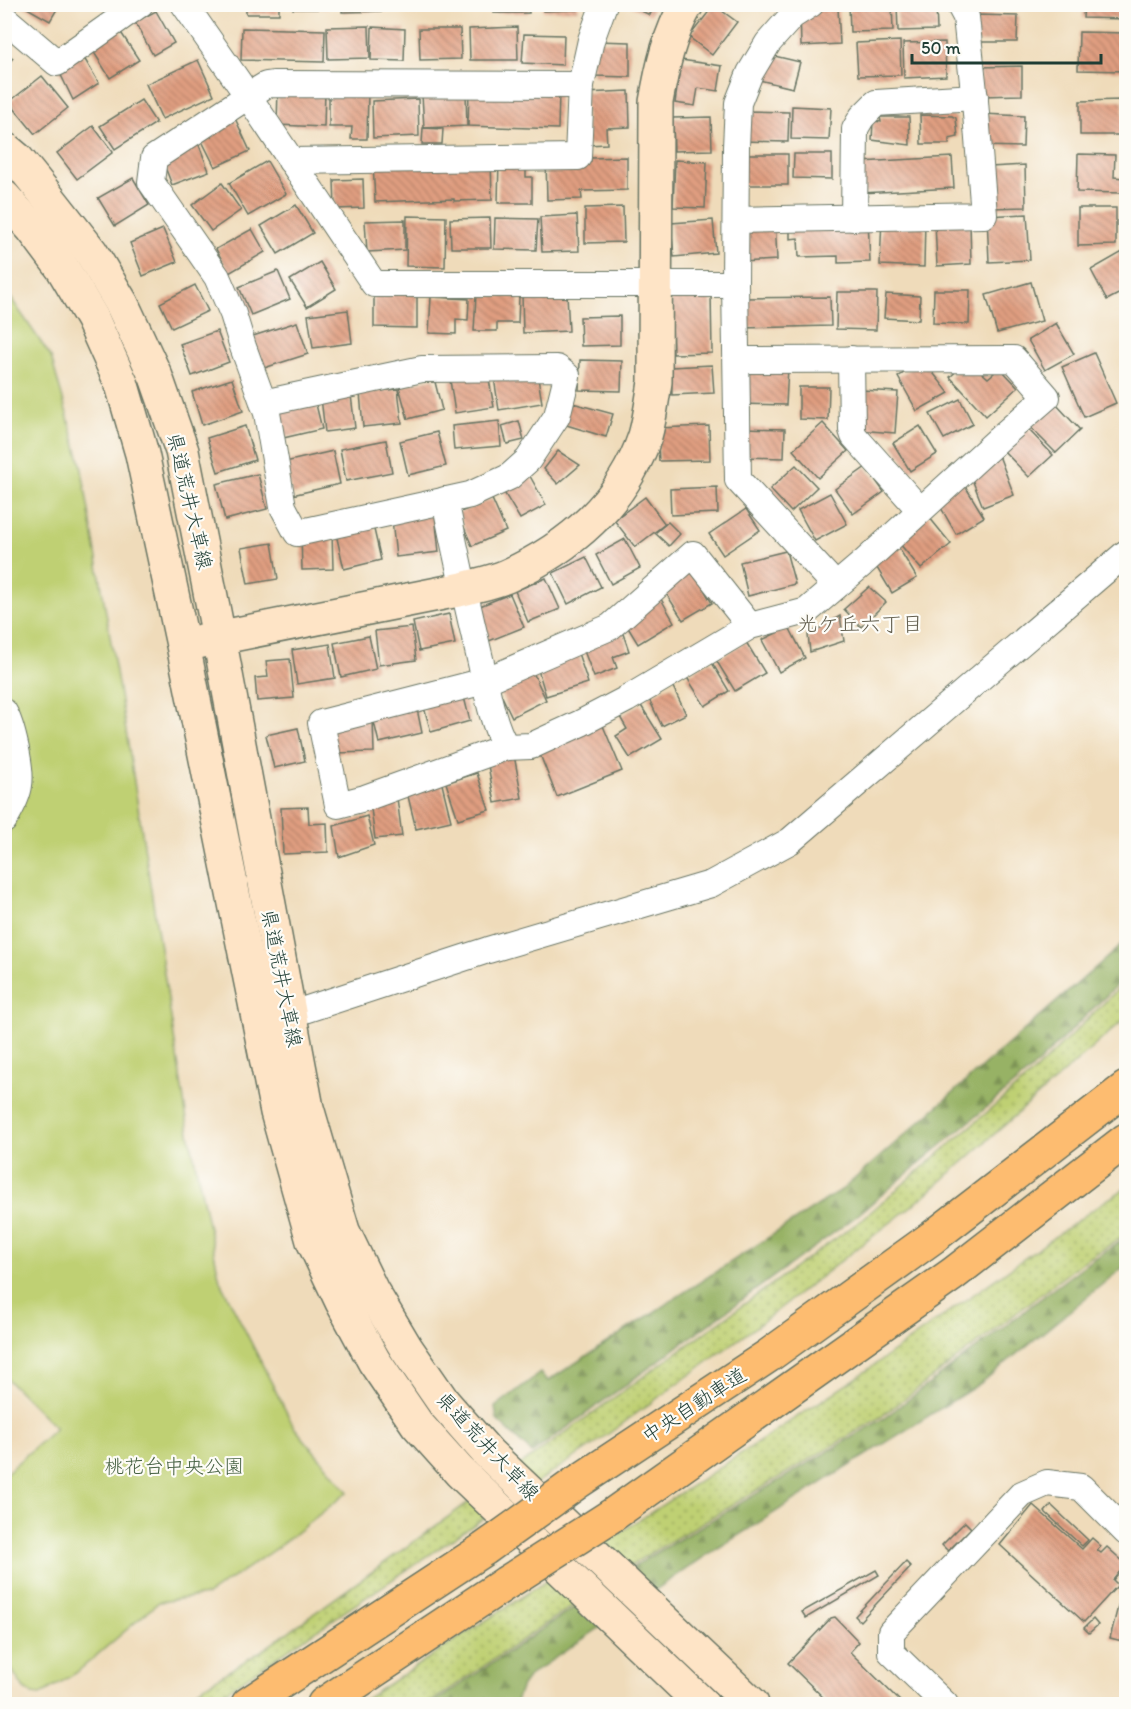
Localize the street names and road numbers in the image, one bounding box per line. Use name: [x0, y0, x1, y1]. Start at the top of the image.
street label: 県道荒井大草線: [163, 430, 217, 572]
street label: 県道荒井大草線: [257, 907, 307, 1049]
street label: 中央自動車道: [637, 1362, 751, 1448]
street label: 県道荒井大草線: [431, 1387, 545, 1505]

